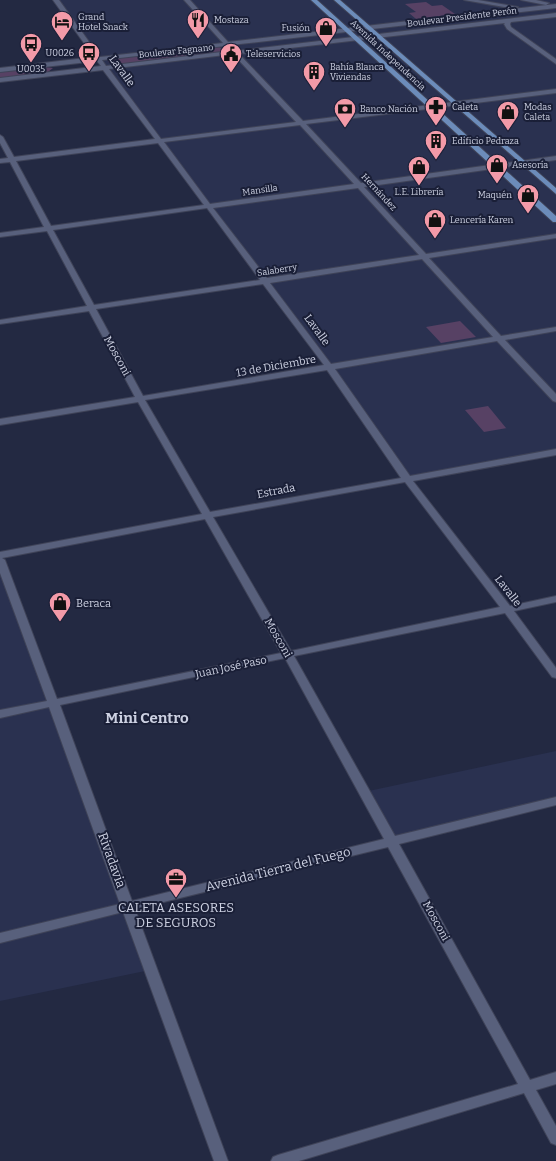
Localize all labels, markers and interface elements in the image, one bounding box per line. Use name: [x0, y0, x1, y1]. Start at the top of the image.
street label: Boulevar Presidente Perón: [406, 5, 518, 29]
restaurant icon: Mostaza: [185, 7, 211, 40]
hotel icon: Grand Hotel Snack: [49, 9, 75, 42]
place label: Grand Hotel Snack: [78, 12, 129, 32]
place label: Mostaza: [214, 15, 249, 25]
shop icon: Fusión: [313, 15, 339, 48]
street label: Avenida Independencia: [348, 18, 428, 92]
place label: Fusión: [282, 23, 310, 33]
bus stop icon: U0035: [18, 31, 44, 64]
bus stop icon: U0026: [76, 40, 102, 73]
public building icon: Teleservicios: [218, 41, 244, 74]
street label: Boulevar Fagnano: [138, 42, 214, 60]
place label: U0026: [46, 48, 74, 58]
place label: Teleservicios: [246, 49, 301, 59]
street label: Lavalle: [106, 53, 138, 89]
building icon: Bahía Blanca Viviendas: [301, 59, 327, 92]
place label: Bahía Blanca Viviendas: [330, 62, 384, 82]
place label: U0035: [17, 64, 45, 74]
pharmacy icon: Caleta: [423, 94, 449, 127]
bank icon: Banco Nación: [332, 96, 358, 129]
shop icon: Modas Caleta: [495, 99, 521, 132]
place label: Caleta: [452, 102, 478, 112]
place label: Modas Caleta: [524, 102, 552, 122]
place label: Banco Nación: [360, 104, 418, 114]
building icon: Edificio Pedraza: [423, 128, 449, 161]
place label: Edificio Pedraza: [452, 136, 519, 146]
shop icon: Asesoría: [484, 152, 510, 185]
shop icon: L.E. Librería: [406, 154, 432, 187]
place label: Asesoría: [512, 160, 548, 170]
street label: Hernández: [359, 172, 399, 212]
shop icon: Maquén: [515, 182, 541, 215]
street label: Mansilla: [242, 183, 278, 197]
place label: L.E. Librería: [395, 187, 444, 197]
place label: Maquén: [478, 190, 512, 200]
shop icon: Lencería Karen: [422, 207, 448, 240]
place label: Lencería Karen: [450, 215, 514, 225]
street label: Salaberry: [256, 262, 298, 278]
street label: Lavalle: [301, 312, 333, 348]
street label: Mosconi: [101, 334, 134, 379]
street label: 13 de Diciembre: [235, 353, 317, 379]
street label: Estrada: [256, 481, 296, 501]
street label: Lavalle: [492, 573, 524, 609]
shop icon: Beraca: [47, 590, 73, 623]
place label: Beraca: [76, 597, 111, 610]
street label: Mosconi: [262, 616, 295, 661]
street label: Juan José Paso: [193, 653, 268, 681]
district label: Mini Centro: [105, 709, 189, 727]
street label: Rivadavia: [95, 830, 129, 890]
street label: Avenida Tierra del Fuego: [204, 844, 352, 894]
office icon: CALETA ASESORES DE SEGUROS: [163, 866, 189, 899]
street label: Mosconi: [420, 899, 453, 944]
place label: CALETA ASESORES DE SEGUROS: [118, 900, 234, 930]

